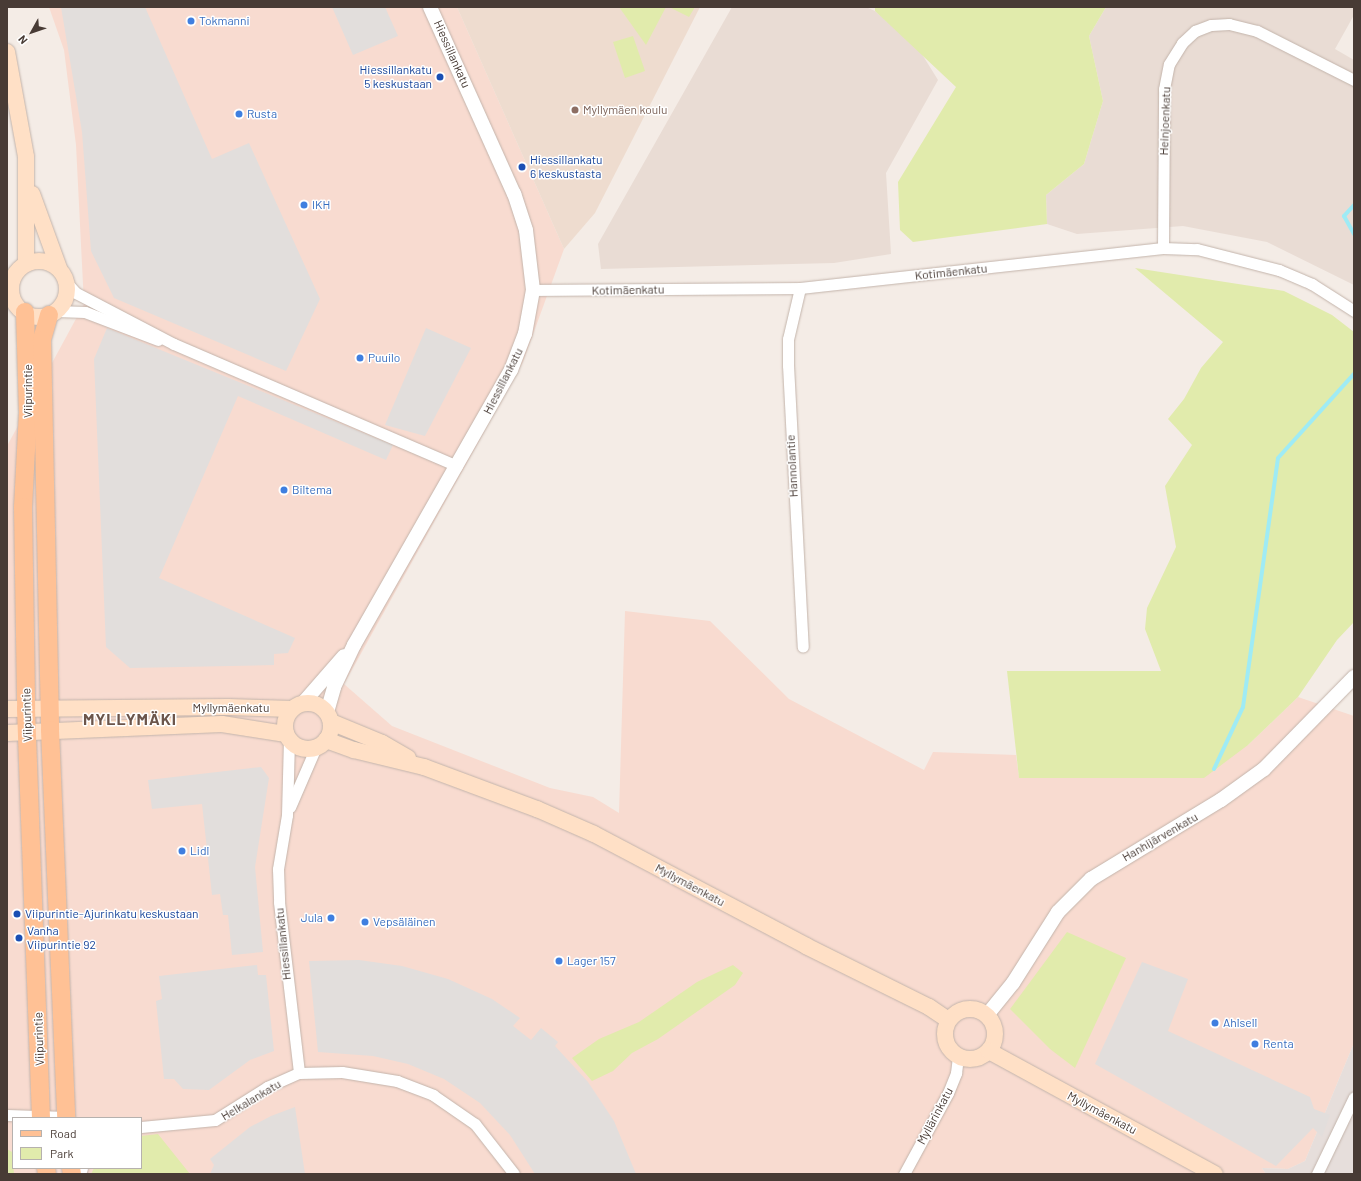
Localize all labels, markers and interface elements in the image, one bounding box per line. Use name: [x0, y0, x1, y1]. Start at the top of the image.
north arrow: [12, 12, 52, 52]
place label: Tokmanni: [199, 14, 250, 28]
marker: Tokmanni: [186, 16, 196, 26]
street label: Hiessillankatu: [431, 18, 473, 90]
text: N: [15, 33, 30, 47]
place label: Hiessillankatu 5 keskustaan: [359, 63, 432, 91]
marker: Hiessillankatu 5 keskustaan: [435, 72, 445, 82]
street label: Heinjoenkatu: [1157, 86, 1173, 156]
place label: Myllymäen koulu: [583, 103, 667, 117]
marker: Myllymäen koulu: [570, 105, 580, 115]
place label: Rusta: [247, 107, 277, 121]
marker: Rusta: [234, 109, 244, 119]
place label: Hiessillankatu 6 keskustasta: [530, 153, 603, 181]
marker: Hiessillankatu 6 keskustasta: [517, 162, 527, 172]
place label: IKH: [312, 198, 330, 212]
marker: IKH: [299, 200, 309, 210]
street label: Kotimäenkatu: [914, 261, 988, 283]
street label: Kotimäenkatu: [592, 282, 664, 298]
street label: Hiessillankatu: [480, 345, 526, 417]
place label: Puuilo: [368, 351, 400, 365]
marker: Puuilo: [355, 353, 365, 363]
street label: Viipurintie: [21, 364, 35, 418]
street label: Hannolantie: [783, 434, 801, 498]
place label: Biltema: [292, 483, 332, 497]
marker: Biltema: [279, 485, 289, 495]
street label: Viipurintie: [19, 688, 35, 742]
street label: Myllymäenkatu: [193, 701, 269, 715]
district label: MYLLYMÄKI: [83, 709, 177, 729]
street label: Hanhijärvenkatu: [1120, 810, 1200, 864]
place label: Lidl: [190, 844, 209, 858]
marker: Lidl: [177, 846, 187, 856]
street label: Myllymäenkatu: [653, 861, 727, 909]
place label: Viipurintie-Ajurinkatu keskustaan: [25, 907, 199, 921]
street label: Hiessillankatu: [272, 907, 294, 981]
marker: Viipurintie-Ajurinkatu keskustaan: [12, 909, 22, 919]
place label: Jula: [301, 911, 323, 925]
marker: Jula: [326, 913, 336, 923]
place label: Vepsäläinen: [373, 915, 436, 929]
marker: Vepsäläinen: [360, 917, 370, 927]
place label: Vanha Viipurintie 92: [27, 924, 96, 952]
marker: Vanha Viipurintie 92: [14, 933, 24, 943]
place label: Lager 157: [567, 954, 616, 968]
marker: Lager 157: [554, 956, 564, 966]
street label: Viipurintie: [31, 1012, 47, 1066]
place label: Ahlsell: [1223, 1016, 1257, 1030]
marker: Ahlsell: [1210, 1018, 1220, 1028]
place label: Renta: [1263, 1037, 1294, 1051]
marker: Renta: [1250, 1039, 1260, 1049]
street label: Helkalankatu: [218, 1077, 284, 1123]
street label: Myllärinkatu: [914, 1085, 956, 1147]
street label: Myllymäenkatu: [1065, 1089, 1139, 1137]
legend: [12, 1117, 142, 1169]
text: Road: [50, 1126, 77, 1140]
text: Park: [50, 1146, 74, 1160]

